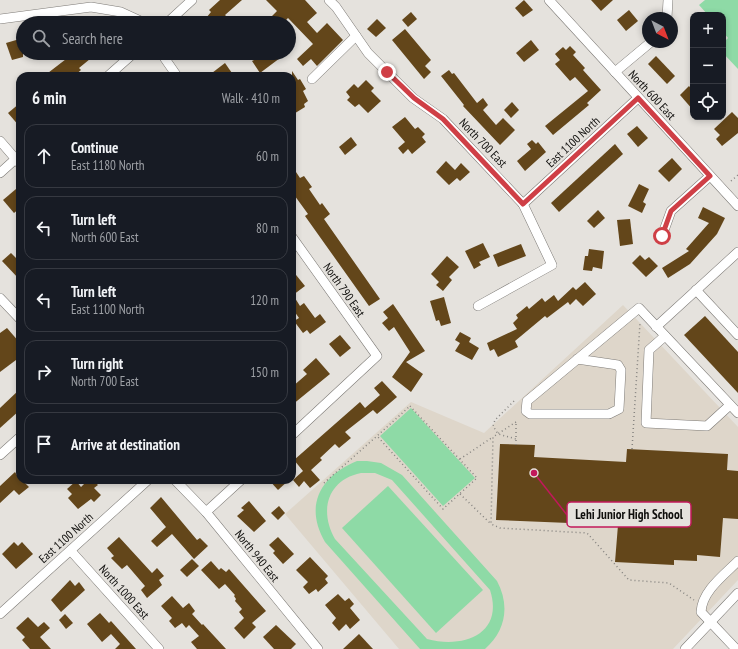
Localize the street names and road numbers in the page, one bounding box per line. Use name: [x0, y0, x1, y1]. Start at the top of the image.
street label: North 600 East: [626, 67, 680, 123]
street label: East 1100 North: [543, 113, 603, 170]
street label: North 700 East: [456, 115, 511, 171]
street label: North 790 East: [320, 260, 369, 320]
street label: East 1100 North: [35, 509, 96, 566]
street label: North 940 East: [232, 527, 283, 585]
street label: North 1000 East: [96, 561, 153, 622]

